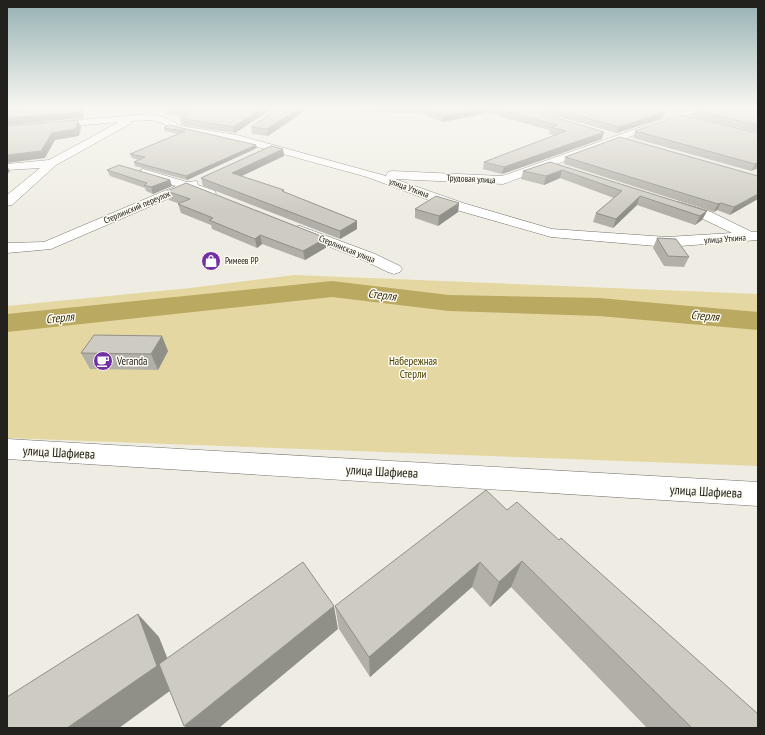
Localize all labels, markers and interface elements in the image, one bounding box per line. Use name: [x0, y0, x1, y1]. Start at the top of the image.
street label: Трудовая улица: [446, 172, 496, 185]
street label: улица Уткина: [388, 175, 431, 200]
street label: Стерлинский переулок: [102, 187, 172, 226]
street label: Стерлинская улица: [317, 232, 377, 265]
street label: улица Уткина: [704, 232, 747, 245]
shop icon: Римеев РР: [200, 250, 222, 272]
place label: Римеев РР: [225, 255, 259, 266]
water label: Стерля: [367, 285, 398, 304]
water label: Стерля: [690, 307, 721, 324]
water label: Стерля: [45, 308, 76, 326]
cafe icon: Veranda: [92, 350, 114, 372]
place label: Veranda: [116, 354, 148, 368]
park label: Набережная Стерли: [389, 354, 437, 381]
street label: улица Шафиева: [22, 442, 96, 463]
street label: улица Шафиева: [345, 461, 419, 482]
street label: улица Шафиева: [669, 481, 743, 502]

